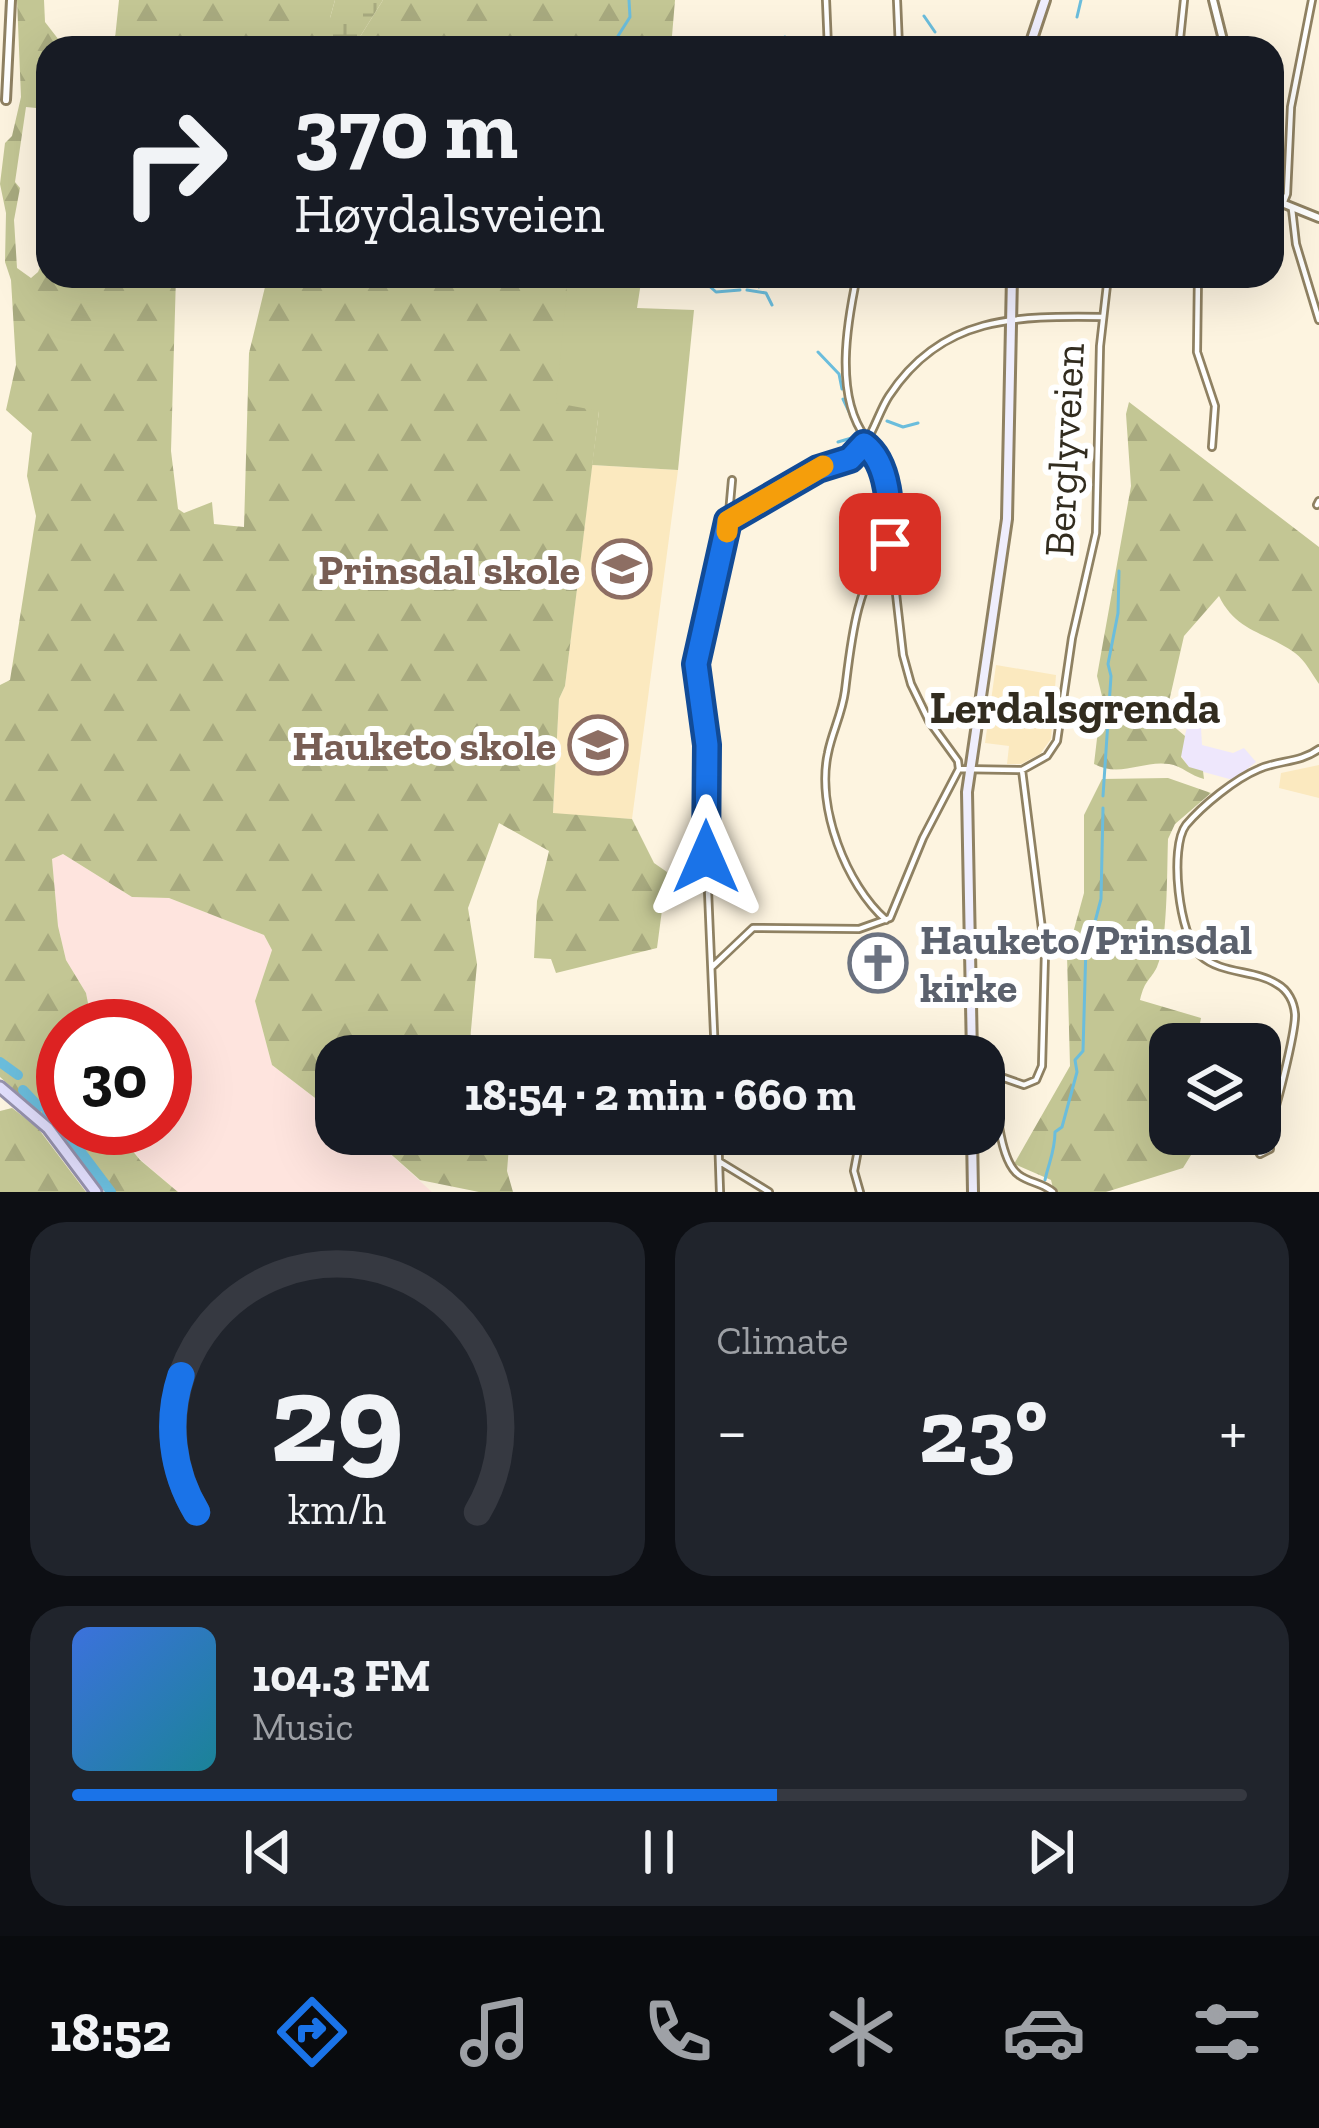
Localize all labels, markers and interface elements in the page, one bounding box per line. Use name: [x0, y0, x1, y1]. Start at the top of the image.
text: 370 m: [294, 79, 518, 180]
icon: right: [96, 84, 252, 240]
text: Høydalsveien: [294, 181, 605, 246]
street label: Berglyveien: [1033, 342, 1095, 558]
pin: [839, 493, 941, 595]
icon: arrive: [857, 511, 923, 577]
school or university icon: Prinsdal skole: [591, 538, 653, 600]
place label: Prinsdal skole: [318, 544, 580, 595]
district label: Lerdalsgrenda: [930, 681, 1221, 735]
school or university icon: Hauketo skole: [567, 714, 629, 776]
place label: Hauketo skole: [292, 720, 556, 771]
position arrow: [643, 794, 769, 920]
place label: Hauketo/Prinsdal kirke: [920, 914, 1252, 1013]
church icon: Hauketo/Prinsdal kirke: [847, 932, 909, 994]
speed limit sign: 30: [36, 999, 192, 1155]
map controls: [1149, 1023, 1281, 1155]
button: layers: [1149, 1023, 1281, 1155]
text: 18:54 · 2 min · 660 m: [464, 1068, 856, 1122]
text: Climate: [717, 1317, 848, 1364]
text: 29: [270, 1343, 404, 1493]
text: 23°: [919, 1377, 1048, 1485]
text: −: [717, 1392, 747, 1471]
text: +: [1219, 1392, 1247, 1471]
text: km/h: [288, 1484, 386, 1535]
text: 104.3 FM: [252, 1649, 430, 1703]
text: Music: [252, 1703, 354, 1750]
icon: previous: [235, 1819, 301, 1885]
icon: pause: [626, 1819, 692, 1885]
icon: next: [1018, 1819, 1084, 1885]
icon: directions: [270, 1990, 354, 2074]
icon: music: [453, 1990, 537, 2074]
icon: phone: [636, 1990, 720, 2074]
icon: climate: [819, 1990, 903, 2074]
icon: car: [1002, 1990, 1086, 2074]
icon: filters: [1185, 1990, 1269, 2074]
text: 18:52: [50, 2000, 171, 2065]

